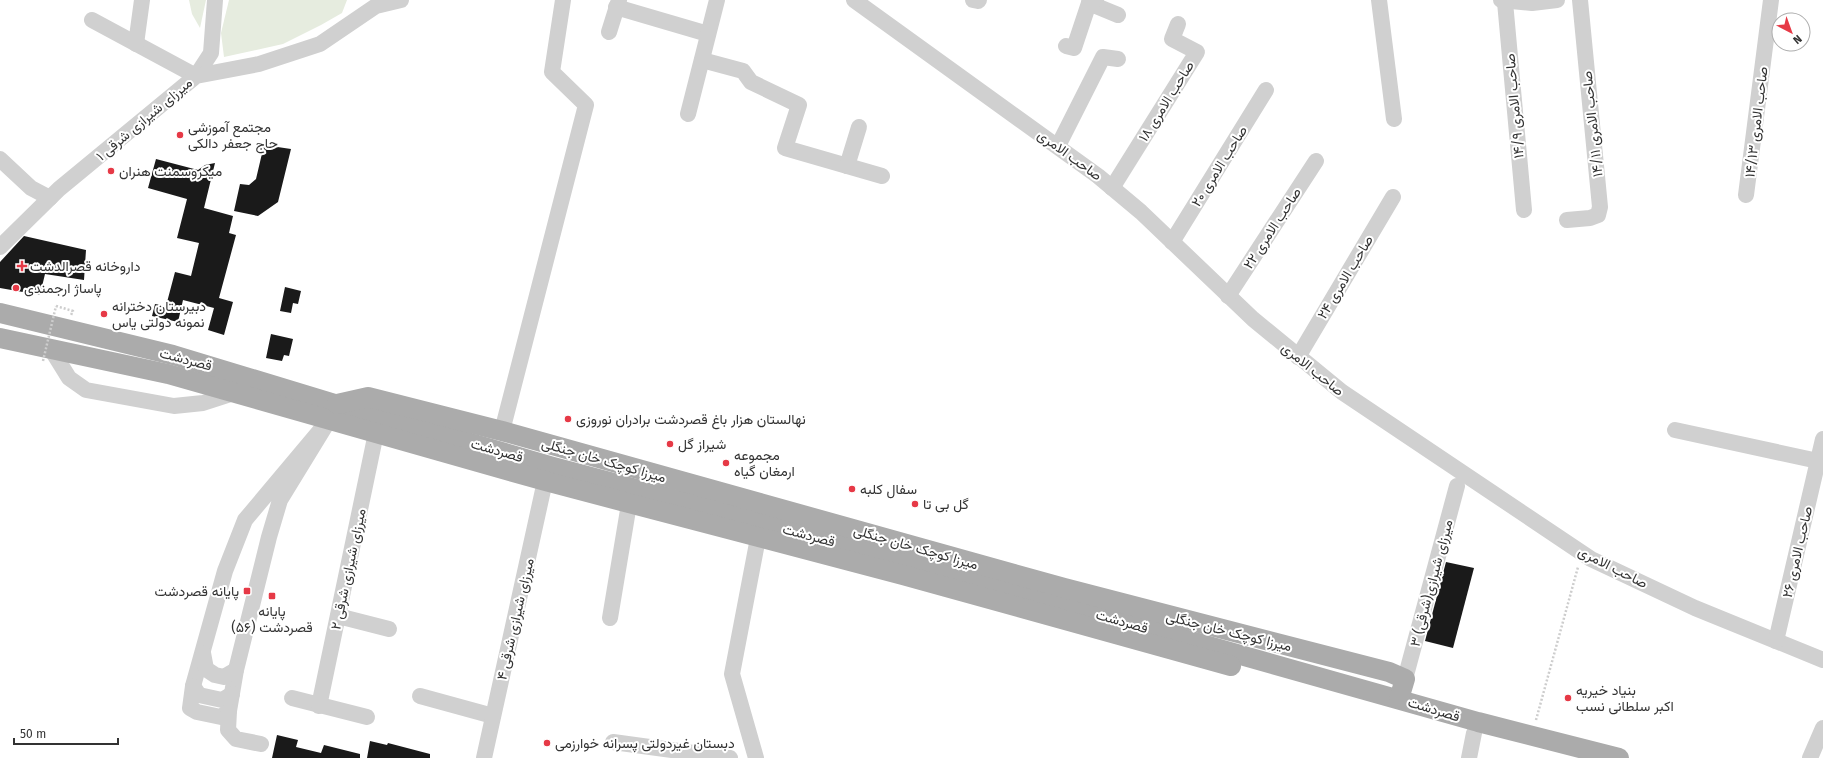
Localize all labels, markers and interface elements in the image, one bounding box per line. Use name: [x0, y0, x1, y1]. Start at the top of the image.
north arrow: [1771, 12, 1811, 52]
text: N: [1790, 32, 1804, 46]
street label: ۱۴/۹ صاحب الامری: [1501, 53, 1528, 159]
street label: ۱۸ صاحب الامری: [1135, 58, 1198, 145]
street label: ۱۴/۱۳ صاحب الامری: [1741, 65, 1772, 179]
street label: ۱۴/۱۱ صاحب الامری: [1578, 70, 1607, 178]
street label: ۱ میرزای شیرازی شرقی: [93, 74, 196, 165]
place label: مجتمع آموزشی حاج جعفر دالکی: [188, 119, 278, 154]
street label: ۲۰ صاحب الامری: [1188, 122, 1251, 210]
street label: صاحب الامری: [1034, 126, 1105, 185]
marker: مجتمع آموزشی حاج جعفر دالکی: [175, 130, 185, 140]
place label: میکروسمنت هنران: [119, 163, 222, 180]
marker: میکروسمنت هنران: [106, 166, 116, 176]
street label: ۲۲ صاحب الامری: [1240, 184, 1305, 272]
street label: ۲۴ صاحب الامری: [1314, 232, 1377, 322]
place label: داروخانه قصرالدشت: [30, 258, 141, 275]
marker: داروخانه قصرالدشت: [17, 261, 27, 271]
place label: پاساژ ارجمندی: [24, 280, 102, 298]
marker: پاساژ ارجمندی: [11, 283, 21, 293]
place label: دبیرستان دخترانه نمونه دولتی یاس: [112, 298, 206, 331]
marker: دبیرستان دخترانه نمونه دولتی یاس: [99, 309, 109, 319]
street label: صاحب الامری: [1278, 339, 1348, 400]
street label: قصردشت: [158, 344, 214, 375]
place label: نهالستان هزار باغ قصردشت برادران نوروزی: [576, 411, 806, 430]
marker: نهالستان هزار باغ قصردشت برادران نوروزی: [563, 414, 573, 424]
street label: قصردشت: [469, 435, 525, 466]
street label: میرزا کوچک خان جنگلی: [539, 435, 668, 487]
place label: شیراز گل: [678, 436, 726, 453]
marker: شیراز گل: [665, 439, 675, 449]
place label: مجموعه ارمغان گیاه: [734, 447, 795, 480]
marker: مجموعه ارمغان گیاه: [721, 458, 731, 468]
place label: سفال کلبه: [860, 481, 917, 499]
marker: سفال کلبه: [847, 484, 857, 494]
place label: گل بی تا: [923, 496, 969, 513]
marker: گل بی تا: [910, 499, 920, 509]
street label: ۲۶ صاحب الامری: [1779, 504, 1816, 599]
street label: ۲ میرزای شیرازی شرقی: [327, 507, 370, 631]
street label: ۳ میرزای شیرازی(شرقی): [1406, 518, 1457, 649]
street label: قصردشت: [781, 520, 837, 551]
street label: میرزا کوچک خان جنگلی: [851, 522, 980, 574]
street label: صاحب الامری: [1575, 543, 1650, 592]
street label: ۴ میرزای شیرازی شرقی: [493, 557, 538, 682]
place label: پایانه قصردشت: [154, 583, 239, 601]
marker: پایانه قصردشت: [242, 586, 252, 596]
marker: پایانه قصردشت (۵۶): [267, 591, 277, 601]
place label: پایانه قصردشت (۵۶): [231, 603, 313, 636]
street label: قصردشت: [1094, 606, 1150, 637]
street label: میرزا کوچک خان جنگلی: [1164, 608, 1293, 656]
place label: بنیاد خیریه اکبر سلطانی نسب: [1576, 682, 1674, 715]
marker: بنیاد خیریه اکبر سلطانی نسب: [1563, 693, 1573, 703]
street label: قصردشت: [1406, 694, 1462, 725]
scale bar: [14, 720, 118, 746]
text: 50 m: [20, 727, 46, 741]
place label: دبستان غیردولتی پسرانه خوارزمی: [555, 735, 735, 753]
marker: دبستان غیردولتی پسرانه خوارزمی: [542, 738, 552, 748]

